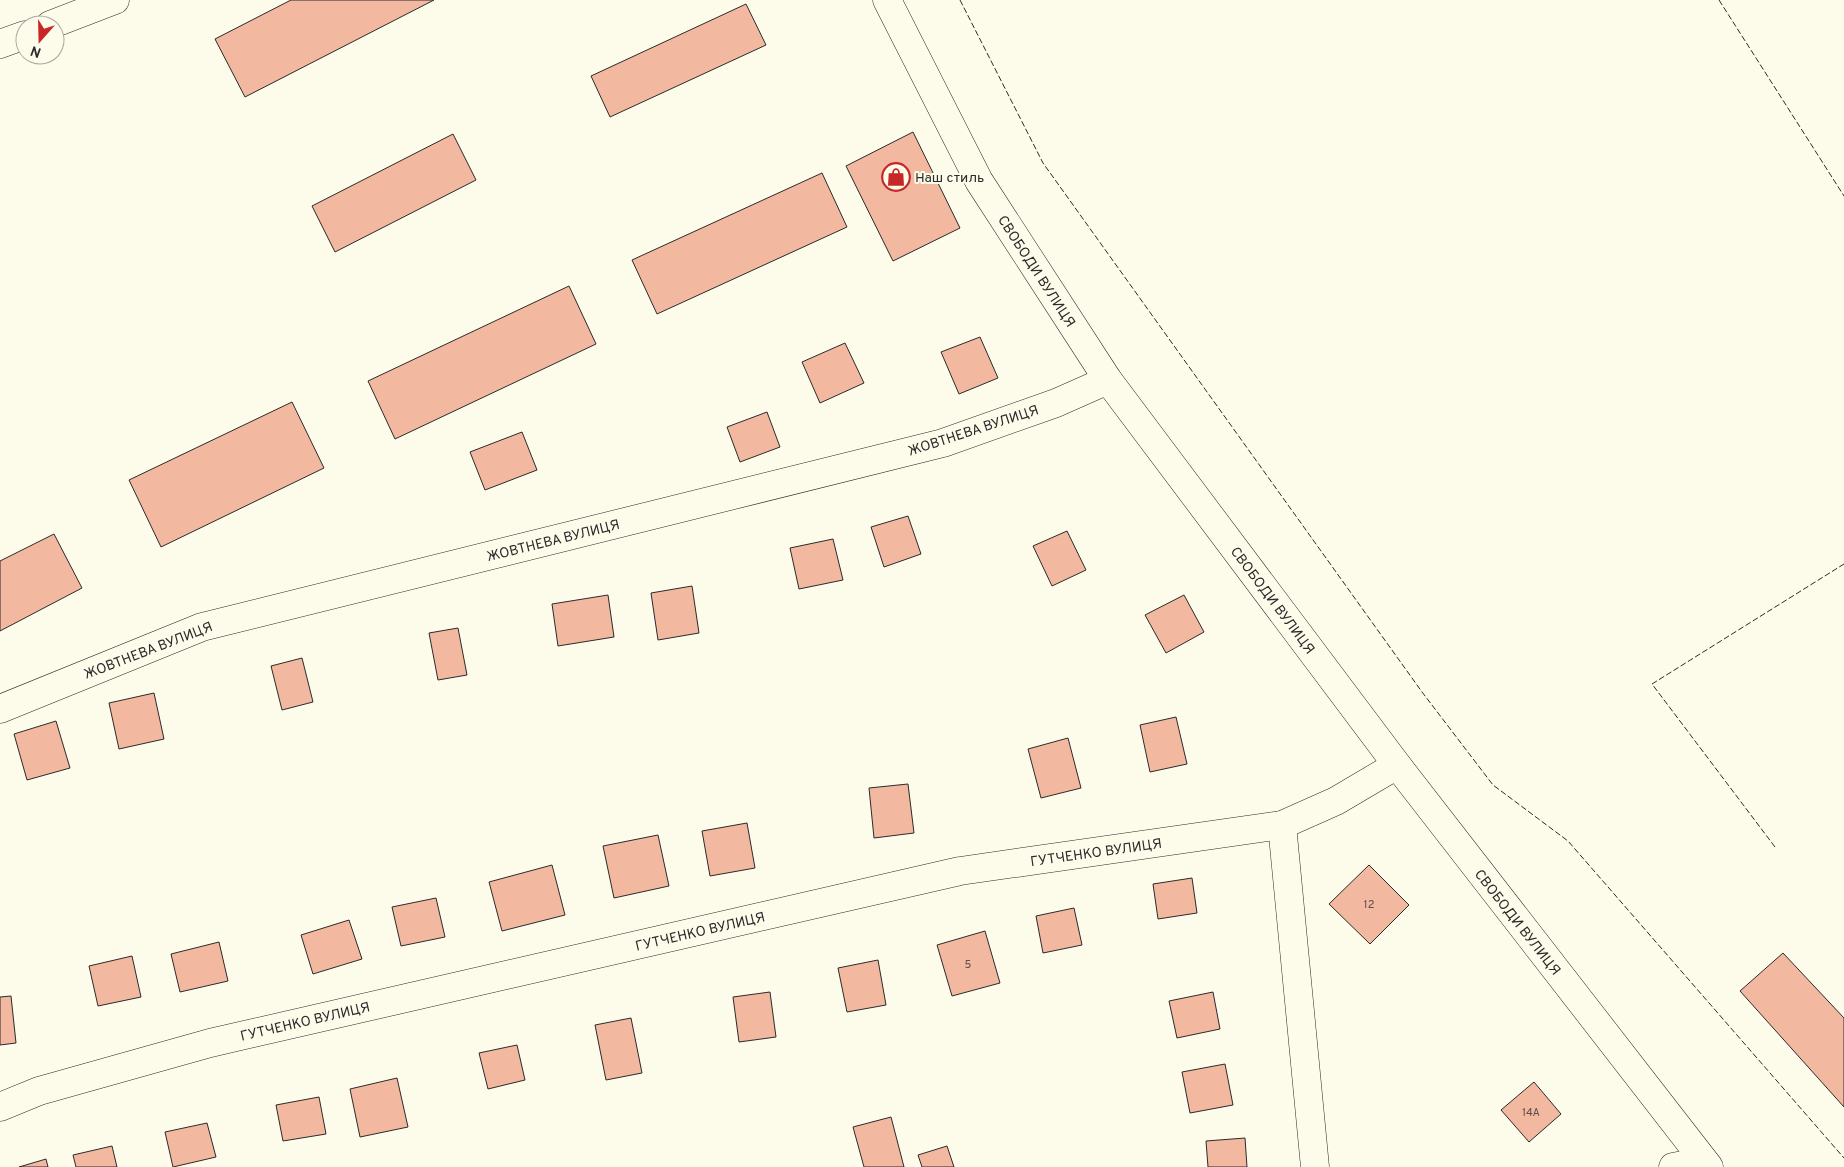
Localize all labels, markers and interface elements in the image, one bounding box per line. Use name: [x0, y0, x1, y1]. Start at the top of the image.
north arrow: [15, 15, 65, 65]
text: N: [28, 41, 44, 61]
shop icon: Наш стиль: [881, 162, 911, 192]
place label: Наш стиль: [915, 170, 984, 187]
street label: СВОБОДИ ВУЛИЦЯ: [993, 213, 1078, 331]
street label: ЖОВТНЕВА ВУЛИЦЯ: [906, 402, 1041, 461]
street label: ЖОВТНЕВА ВУЛИЦЯ: [485, 517, 622, 566]
street label: СВОБОДИ ВУЛИЦЯ: [1226, 544, 1318, 658]
street label: ЖОВТНЕВА ВУЛИЦЯ: [82, 619, 215, 684]
street label: ГУТЧЕНКО ВУЛИЦЯ: [1029, 836, 1163, 871]
street label: СВОБОДИ ВУЛИЦЯ: [1470, 867, 1564, 979]
house number: 12: [1364, 898, 1374, 912]
street label: ГУТЧЕНКО ВУЛИЦЯ: [634, 909, 767, 956]
house number: 5: [965, 958, 972, 972]
street label: ГУТЧЕНКО ВУЛИЦЯ: [239, 999, 372, 1046]
house number: 14А: [1522, 1106, 1540, 1120]

